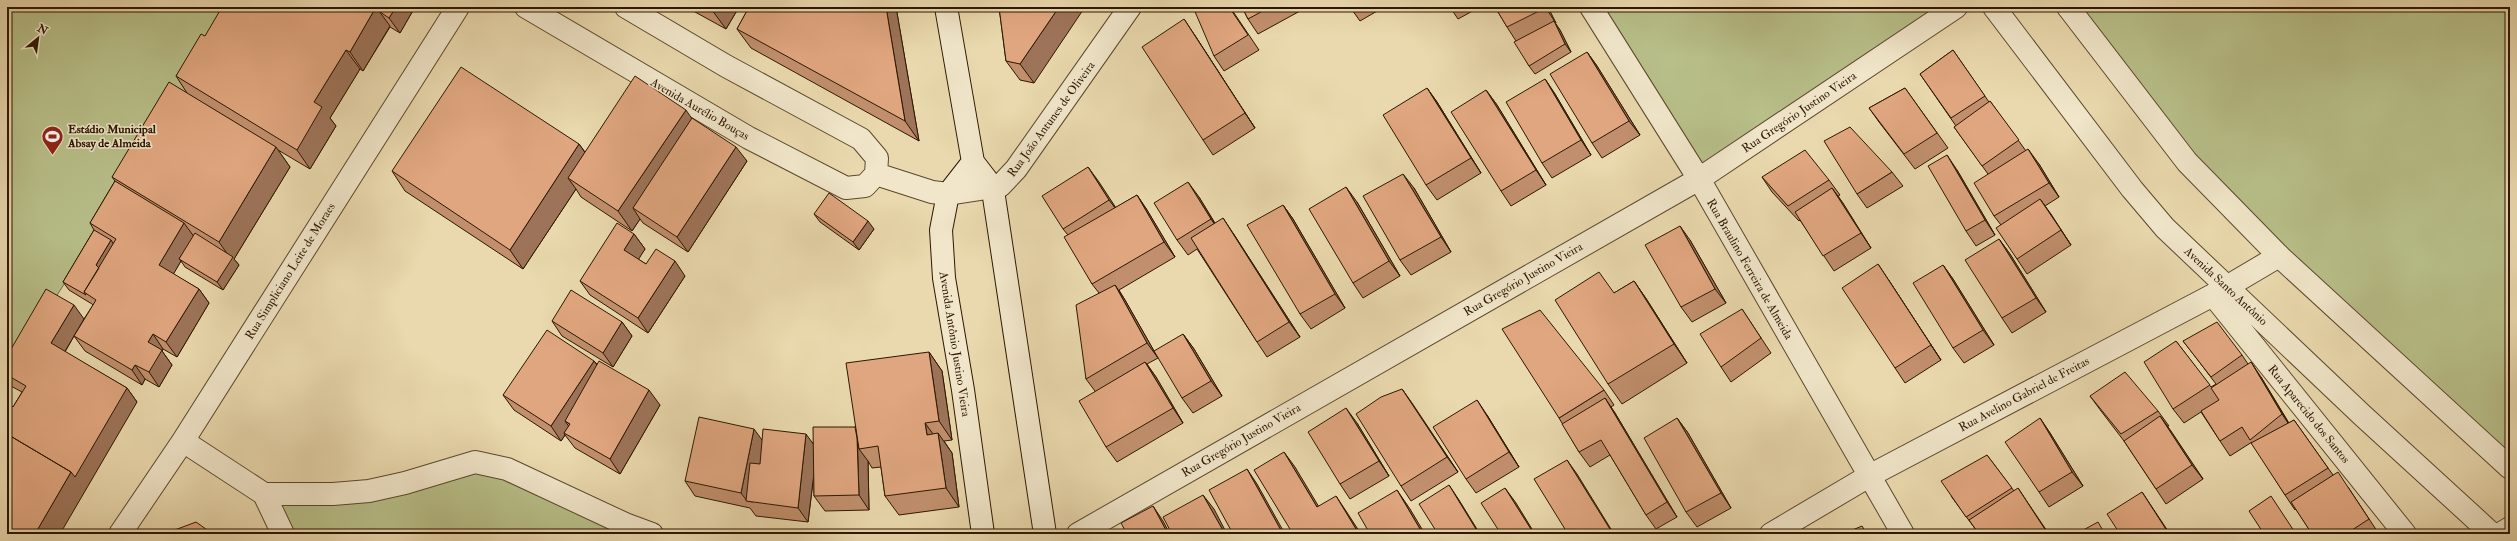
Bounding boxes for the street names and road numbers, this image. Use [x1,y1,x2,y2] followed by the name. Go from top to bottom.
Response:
[1004,58,1099,180] street label: Rua João Antunes de Oliveira
[1739,68,1860,156] street label: Rua Gregório Justino Vieira
[647,75,752,144] street label: Avenida Aurélio Bouças
[1703,196,1797,343] street label: Rua Braulino Ferreira de Almeida
[242,200,339,342] street label: Rua Simpliciano Leite de Moraes
[1461,239,1586,320] street label: Rua Gregório Justino Vieira
[2180,243,2271,329] street label: Avenida Santo Antônio
[935,269,974,419] street label: Avenida Antônio Justino Vieira
[1956,354,2092,435] street label: Rua Avelino Gabriel de Freitas
[2264,362,2353,467] street label: Rua Aparecido dos Santos
[1179,400,1304,481] street label: Rua Gregório Justino Vieira

